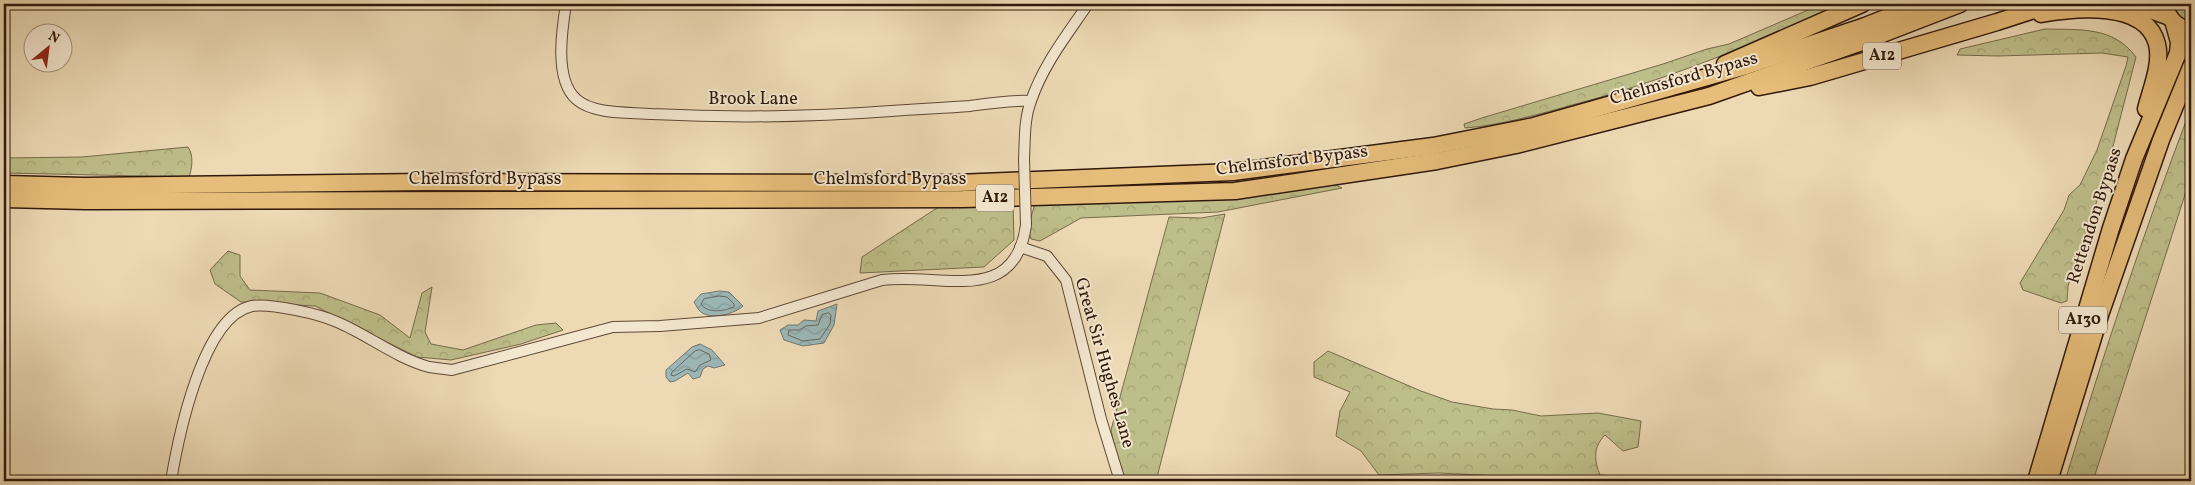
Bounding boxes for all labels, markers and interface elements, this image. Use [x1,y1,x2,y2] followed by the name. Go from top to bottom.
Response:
[22,22,72,72] north arrow
[45,27,63,49] text: N
[1863,42,1901,70] road number: A12
[1607,46,1761,112] street label: Chelmsford Bypass
[708,87,798,112] street label: Brook Lane
[1215,139,1369,183] street label: Chelmsford Bypass
[2061,145,2129,287] street label: Rettendon Bypass
[409,167,561,192] street label: Chelmsford Bypass
[814,167,966,192] street label: Chelmsford Bypass
[976,184,1014,212] road number: A12
[1068,275,1140,451] street label: Great Sir Hughes Lane
[2059,306,2107,334] road number: A130

